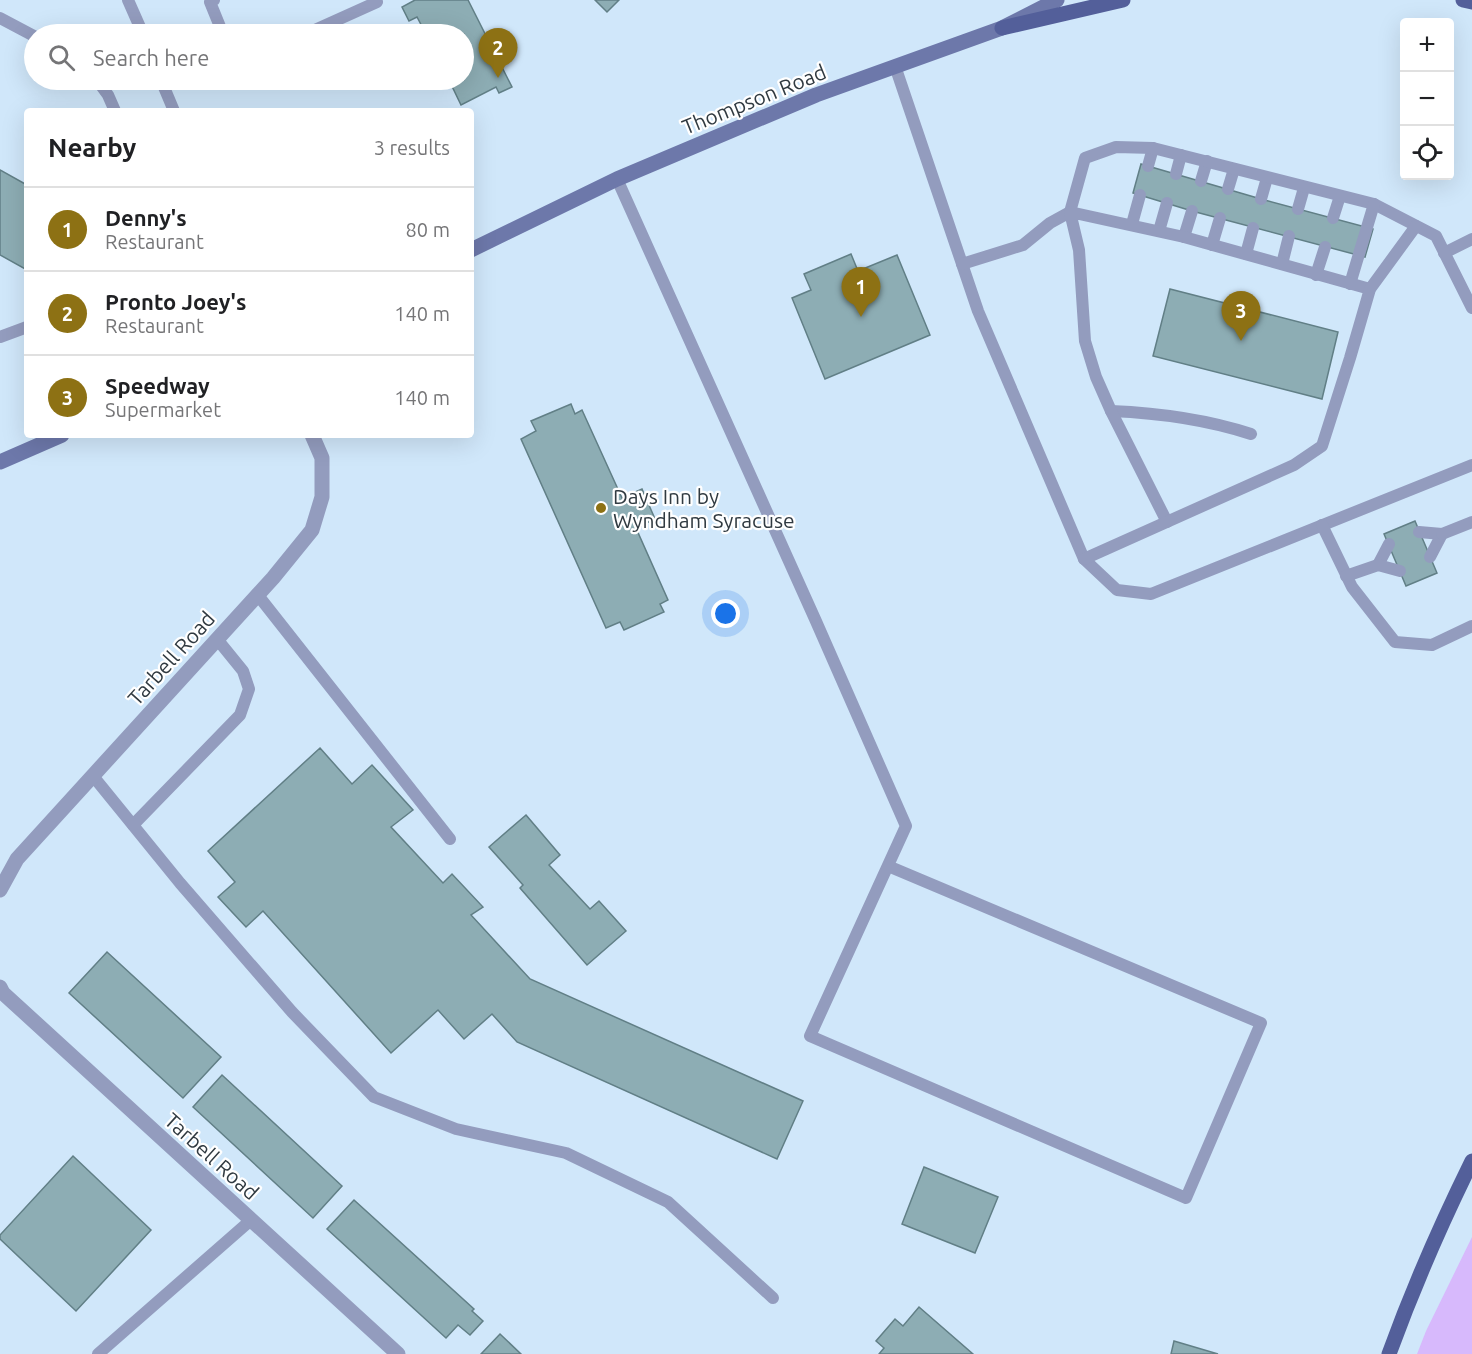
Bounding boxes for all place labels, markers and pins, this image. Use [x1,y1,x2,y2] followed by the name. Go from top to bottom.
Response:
[478,28,518,78] pin: 2
[842,268,880,317] pin: 1
[1222,292,1260,341] pin: 3
[613,484,795,532] place label: Days Inn by Wyndham Syracuse
[594,501,608,515] marker: Days Inn by Wyndham Syracuse

